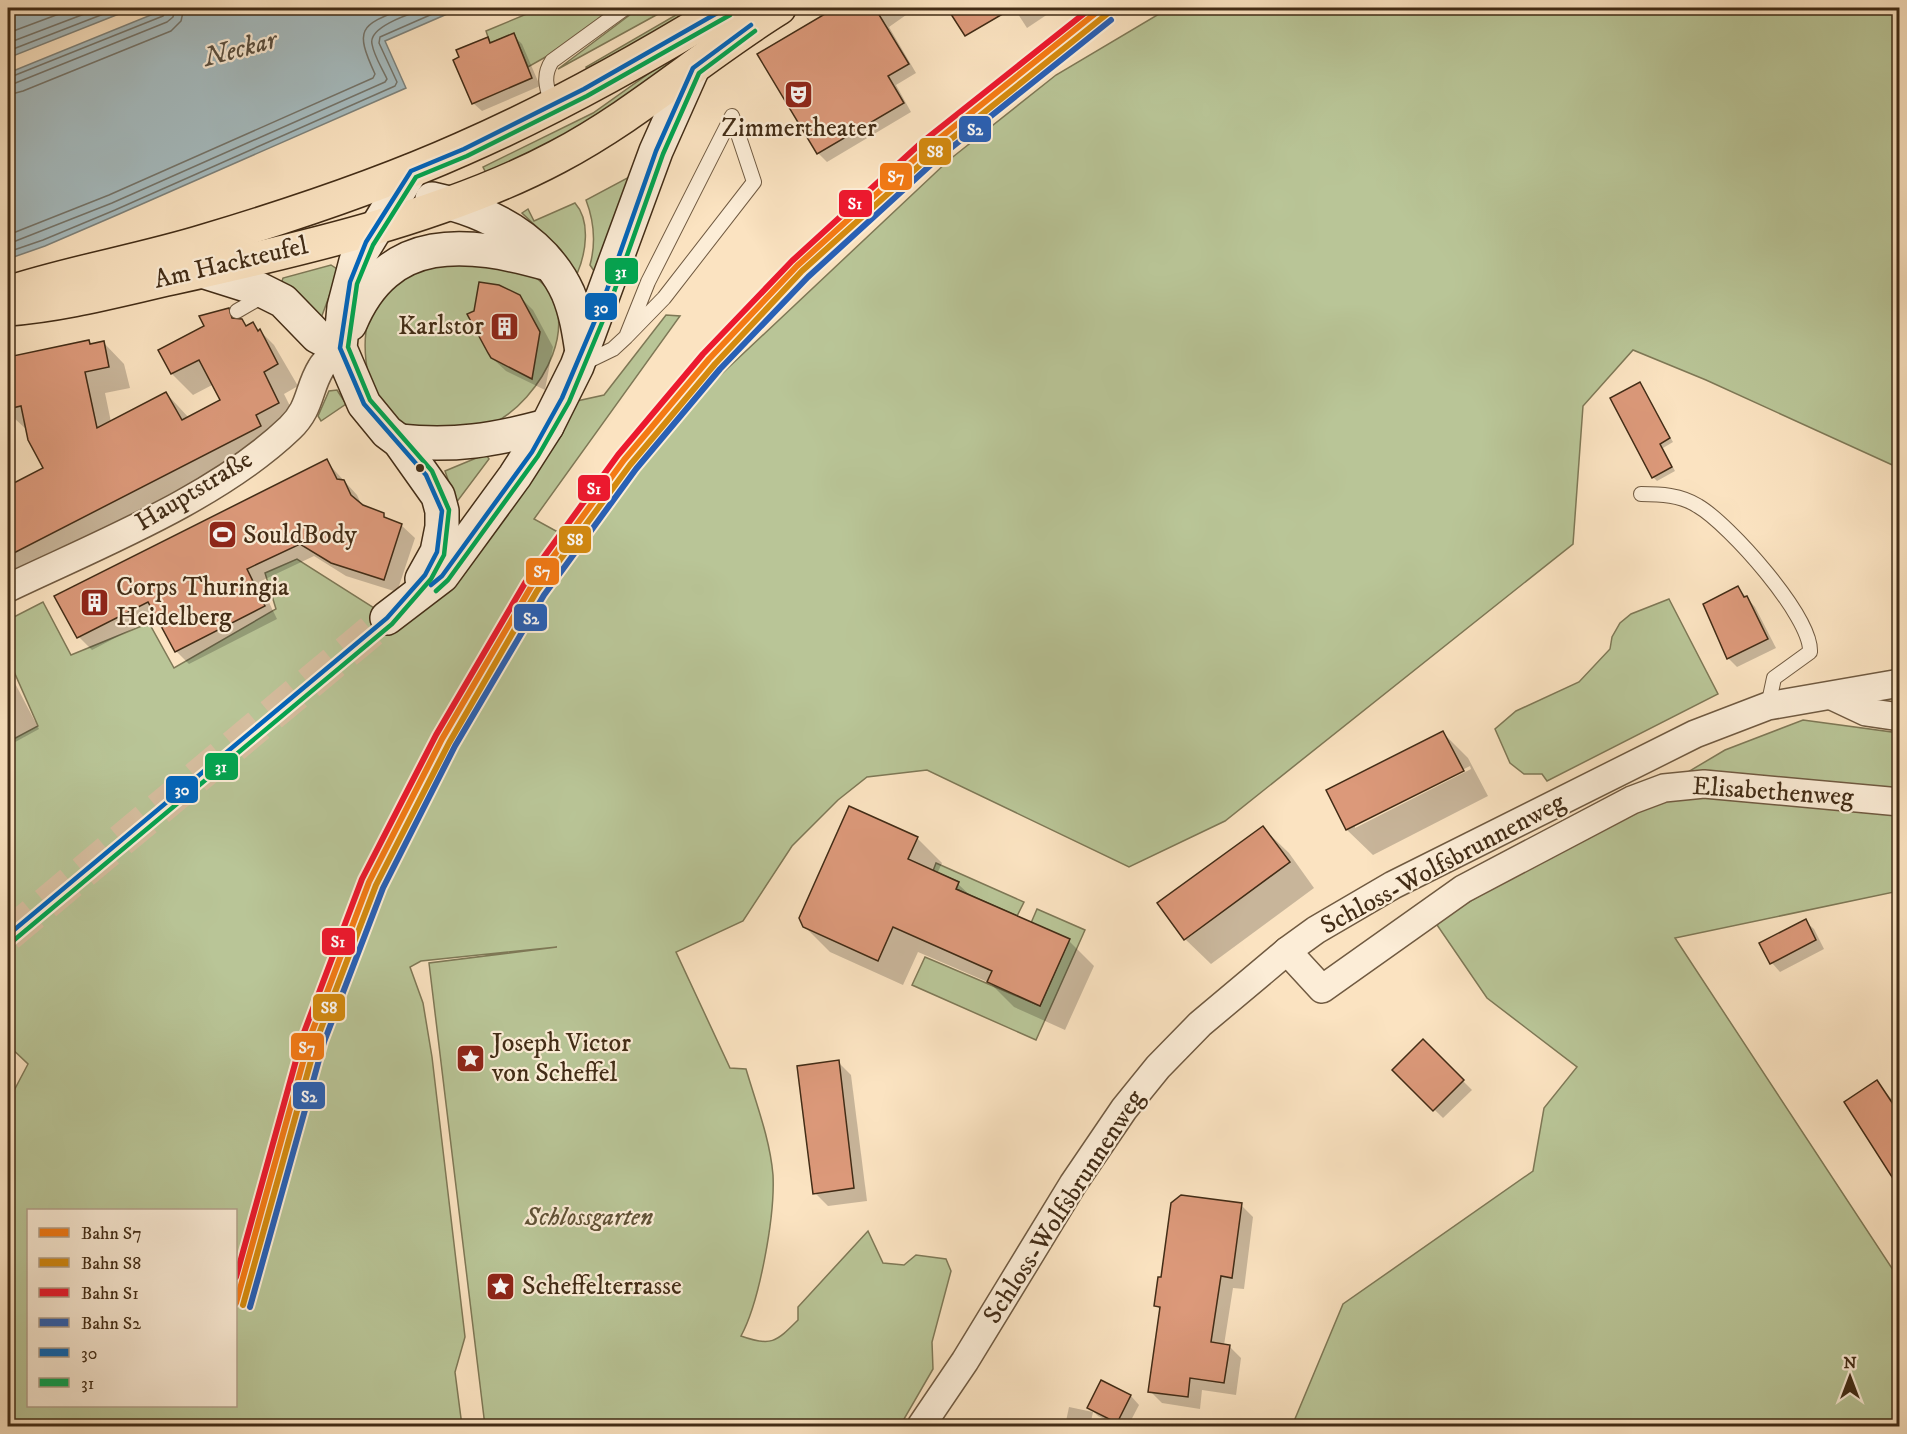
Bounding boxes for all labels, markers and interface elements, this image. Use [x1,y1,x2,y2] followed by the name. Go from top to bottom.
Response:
[198,22,283,76] water label: Neckar
[783,78,815,110] theatre icon: Zimmertheater
[721,112,877,145] place label: Zimmertheater
[958,115,992,143] line badge: S2
[967,120,984,140] text: S2
[918,137,952,166] line badge: S8
[927,142,943,162] text: S8
[879,162,913,191] line badge: S7
[888,167,904,187] text: S7
[838,189,873,218] line badge: S1
[848,194,862,214] text: S1
[151,229,311,297] street label: Am Hackteufel
[604,257,639,285] line badge: 31
[615,262,627,282] text: 31
[584,292,618,321] line badge: 30
[594,298,609,318] text: 30
[398,310,484,343] place label: Karlstor
[489,310,521,342] building icon: Karlstor
[129,443,259,539] street label: Hauptstraße
[414,462,426,474] unlabelled marker
[577,474,611,502] line badge: S1
[587,479,601,499] text: S1
[206,519,238,551] sports icon: SouldBody
[243,519,358,552] place label: SouldBody
[558,525,592,554] line badge: S8
[567,530,583,550] text: S8
[525,557,560,586] line badge: S7
[534,562,550,582] text: S7
[116,571,289,634] place label: Corps Thuringia Heidelberg
[79,586,111,618] building icon: Corps Thuringia Heidelberg
[513,603,548,632] line badge: S2
[523,609,540,629] text: S2
[204,752,239,781] line badge: 31
[215,757,227,777] text: 31
[1691,770,1855,814] street label: Elisabethenweg
[165,775,199,804] line badge: 30
[175,780,190,800] text: 30
[1315,785,1571,942] street label: Schloss-Wolfsbrunnenweg
[321,927,356,956] line badge: S1
[331,932,345,952] text: S1
[312,993,346,1022] line badge: S8
[321,998,337,1018] text: S8
[490,1027,631,1090] place label: Joseph Victor von Scheffel
[290,1032,325,1061] line badge: S7
[299,1038,315,1058] text: S7
[455,1042,487,1074] place icon: Joseph Victor von Scheffel
[292,1081,326,1110] line badge: S2
[976,1084,1152,1330] street label: Schloss-Wolfsbrunnenweg
[301,1087,318,1107] text: S2
[524,1201,653,1234] park label: Schlossgarten
[27,1209,237,1407] legend
[81,1223,142,1245] text: Bahn S7
[81,1253,141,1275] text: Bahn S8
[485,1270,517,1302] place icon: Scheffelterrasse
[522,1270,682,1303] place label: Scheffelterrasse
[81,1283,139,1305] text: Bahn S1
[81,1313,141,1335] text: Bahn S2
[81,1343,97,1365] text: 30
[1820,1347,1880,1407] north arrow
[1843,1353,1857,1373] text: N
[81,1373,94,1395] text: 31

